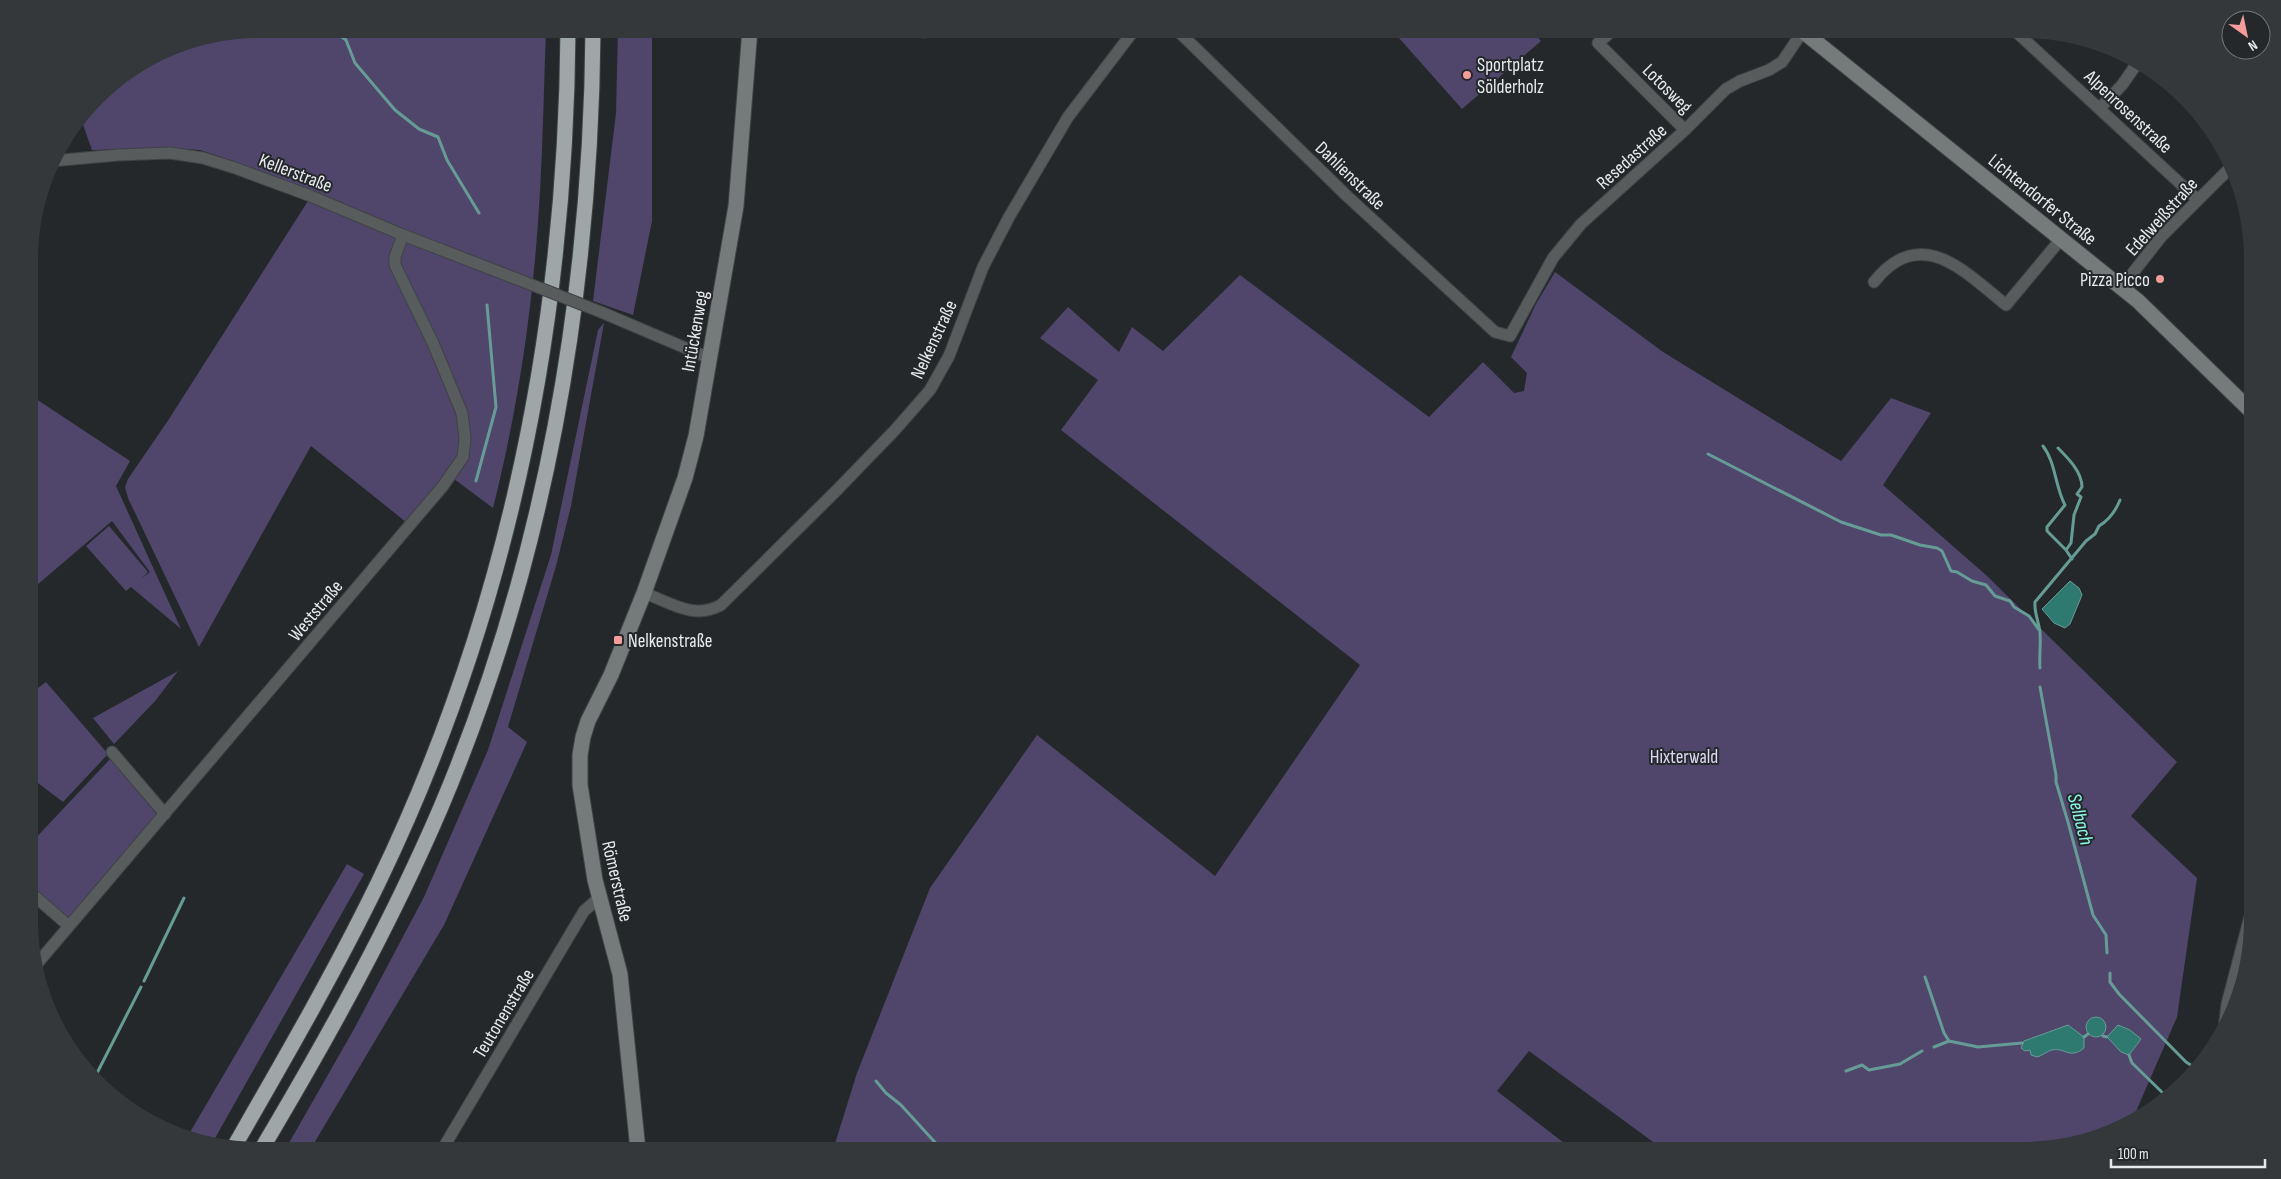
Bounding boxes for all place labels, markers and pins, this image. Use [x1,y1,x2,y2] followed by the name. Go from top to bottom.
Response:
[1477,54,1544,99] place label: Sportplatz Sölderholz
[1461,69,1473,81] marker: Sportplatz Sölderholz
[2080,269,2150,292] place label: Pizza Picco
[2154,273,2166,285] marker: Pizza Picco
[628,630,712,653] place label: Nelkenstraße
[612,634,624,646] marker: Nelkenstraße

